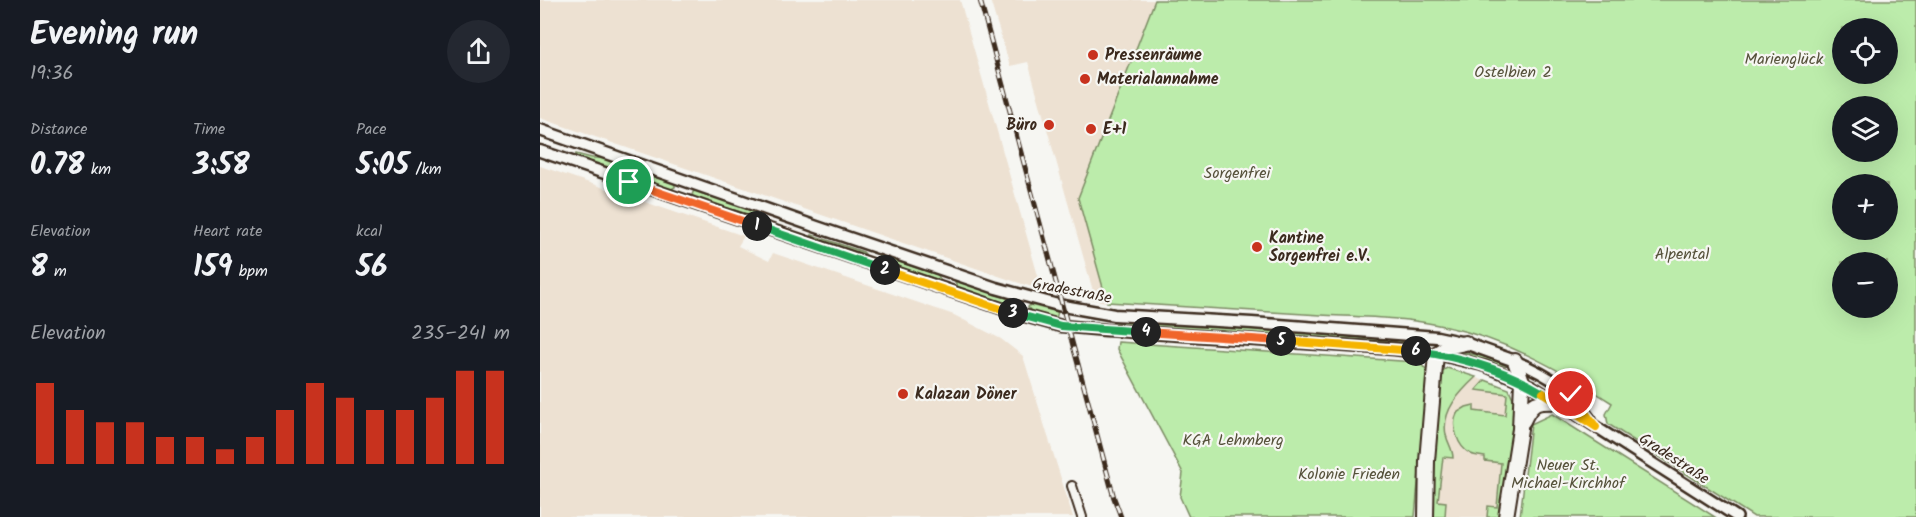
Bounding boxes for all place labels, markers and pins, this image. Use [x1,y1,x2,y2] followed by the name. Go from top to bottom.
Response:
[1105,43,1202,68] place label: Pressenräume
[1086,48,1100,62] marker: Pressenräume
[1097,67,1219,92] place label: Materialannahme
[1078,72,1092,86] marker: Materialannahme
[1006,113,1037,138] place label: Büro
[1103,117,1126,142] place label: E+1
[1042,118,1056,132] marker: Büro
[1084,122,1098,136] marker: E+1
[603,156,654,207] pin
[742,211,772,241] pin: 1
[1269,226,1370,269] place label: Kantine Sorgenfrei e.V.
[1250,240,1264,254] marker: Kantine Sorgenfrei e.V.
[870,255,900,285] pin: 2
[998,298,1028,328] pin: 3
[1131,317,1161,347] pin: 4
[1266,326,1296,356] pin: 5
[1401,336,1431,366] pin: 6
[1545,368,1596,419] pin
[915,382,1018,407] place label: Kalazan Döner
[896,387,910,401] marker: Kalazan Döner

